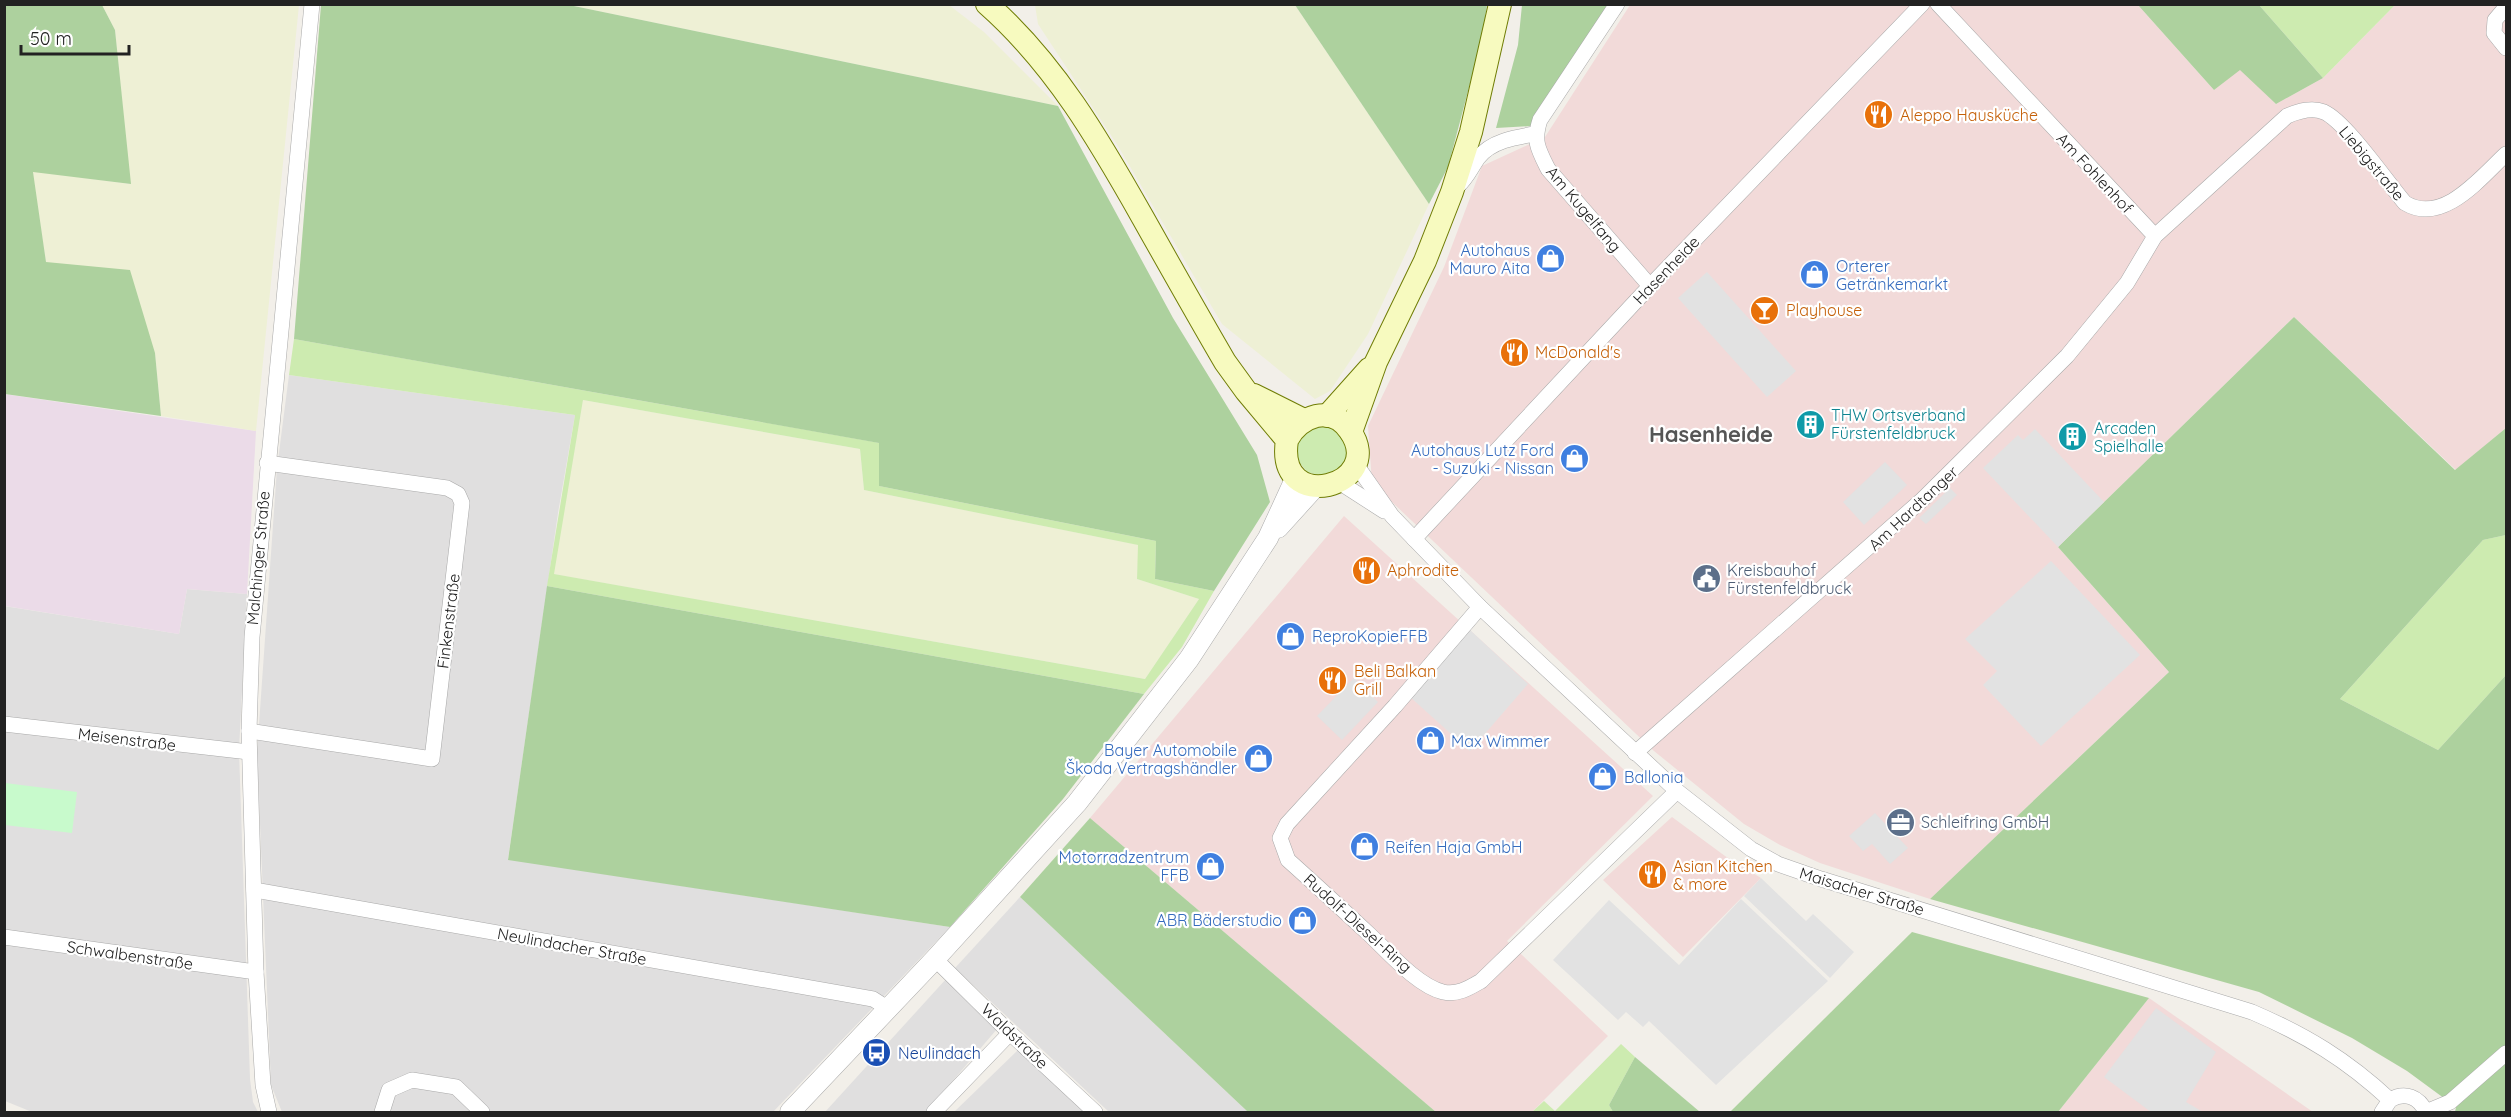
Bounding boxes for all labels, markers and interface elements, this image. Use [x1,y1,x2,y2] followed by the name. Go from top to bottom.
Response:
[21,18,129,56] scale bar
[30,27,72,50] text: 50 m
[1863,99,1895,131] restaurant icon: Aleppo Hausküche
[1900,105,2038,125] place label: Aleppo Hausküche
[2335,122,2409,204] street label: Liebigstraße
[2052,128,2138,218] street label: Am Fohlenhof
[1542,162,1626,256] street label: Am Kugelfang
[1628,232,1704,308] street label: Hasenheide
[1449,240,1530,278] place label: Autohaus Mauro Aita
[1535,243,1567,275] shop icon: Autohaus Mauro Aita
[1836,256,1948,294] place label: Orterer Getränkemarkt
[1799,259,1831,291] shop icon: Orterer Getränkemarkt
[1749,294,1781,326] bar icon: Playhouse
[1786,300,1862,320] place label: Playhouse
[1498,336,1530,368] restaurant icon: McDonald's
[1535,342,1621,362] place label: McDonald's
[1831,405,1966,443] place label: THW Ortsverband Fürstenfeldbruck
[1794,408,1826,440] building icon: THW Ortsverband Fürstenfeldbruck
[2094,418,2164,456] place label: Arcaden Spielhalle
[1649,420,1773,448] district label: Hasenheide
[2057,421,2089,453] building icon: Arcaden Spielhalle
[1411,440,1554,478] place label: Autohaus Lutz Ford - Suzuki - Nissan
[1559,443,1591,475] shop icon: Autohaus Lutz Ford - Suzuki - Nissan
[1864,461,1962,555] street label: Am Hardtanger
[242,490,274,626] street label: Malchinger Straße
[1350,554,1382,586] restaurant icon: Aphrodite
[1387,560,1459,580] place label: Aphrodite
[1727,560,1851,598] place label: Kreisbauhof Fürstenfeldbruck
[1690,563,1722,595] public building icon: Kreisbauhof Fürstenfeldbruck
[432,572,464,670] street label: Finkenstraße
[1275,620,1307,652] shop icon: ReproKopieFFB
[1312,626,1428,646] place label: ReproKopieFFB
[1354,661,1436,699] place label: Beli Balkan Grill
[1317,664,1349,696] restaurant icon: Beli Balkan Grill
[77,723,177,755] street label: Meisenstraße
[1414,725,1446,757] shop icon: Max Wimmer
[1451,731,1549,751] place label: Max Wimmer
[1066,740,1237,778] place label: Bayer Automobile Škoda Vertragshändler
[1242,743,1274,775] shop icon: Bayer Automobile Škoda Vertragshändler
[1587,761,1619,793] shop icon: Ballonia
[1624,767,1683,787] place label: Ballonia
[1884,806,1916,838] office icon: Schleifring GmbH
[1921,812,2049,832] place label: Schleifring GmbH
[1348,831,1380,863] shop icon: Reifen Haja GmbH
[1385,837,1522,857] place label: Reifen Haja GmbH
[1059,847,1189,885] place label: Motorradzentrum FFB
[1194,850,1226,882] shop icon: Motorradzentrum FFB
[1673,856,1773,894] place label: Asian Kitchen & more
[1636,859,1668,891] restaurant icon: Asian Kitchen & more
[1797,863,1927,919] street label: Maisacher Straße
[1300,869,1416,977] street label: Rudolf-Diesel-Ring
[1287,904,1319,936] shop icon: ABR Bäderstudio
[1156,910,1282,930] place label: ABR Bäderstudio
[496,923,648,969] street label: Neulindacher Straße
[66,936,194,974] street label: Schwalbenstraße
[977,999,1053,1073] street label: Waldstraße
[861,1037,893,1069] bus stop icon: Neulindach
[898,1043,981,1063] place label: Neulindach

